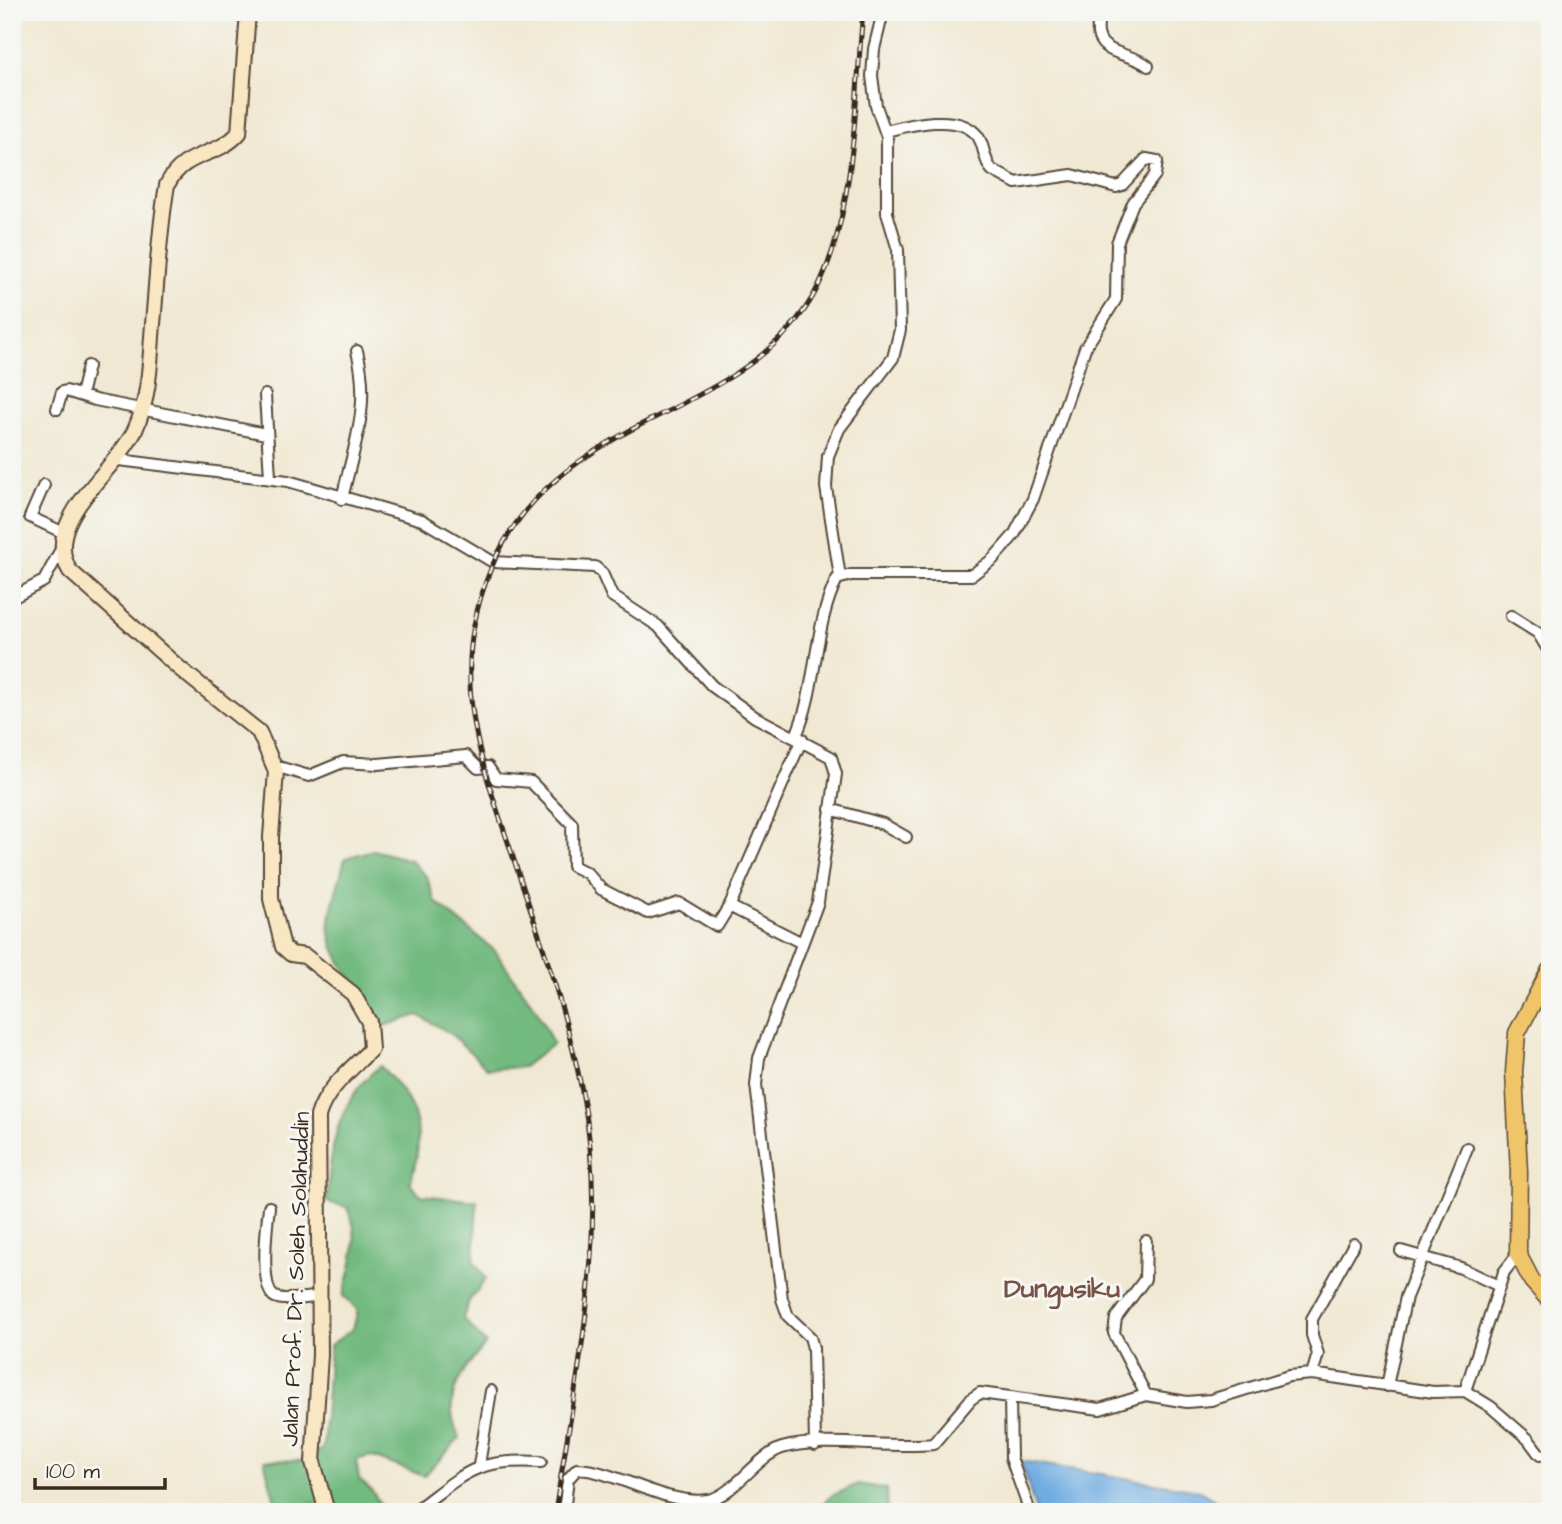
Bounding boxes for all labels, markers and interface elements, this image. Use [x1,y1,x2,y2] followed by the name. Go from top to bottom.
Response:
[274,1111,318,1447] street label: Jalan Prof. Dr. Soleh Solahuddin
[1004,1271,1120,1310] district label: Dungusiku
[35,1447,164,1491] scale bar
[46,1457,101,1486] text: 100 m

